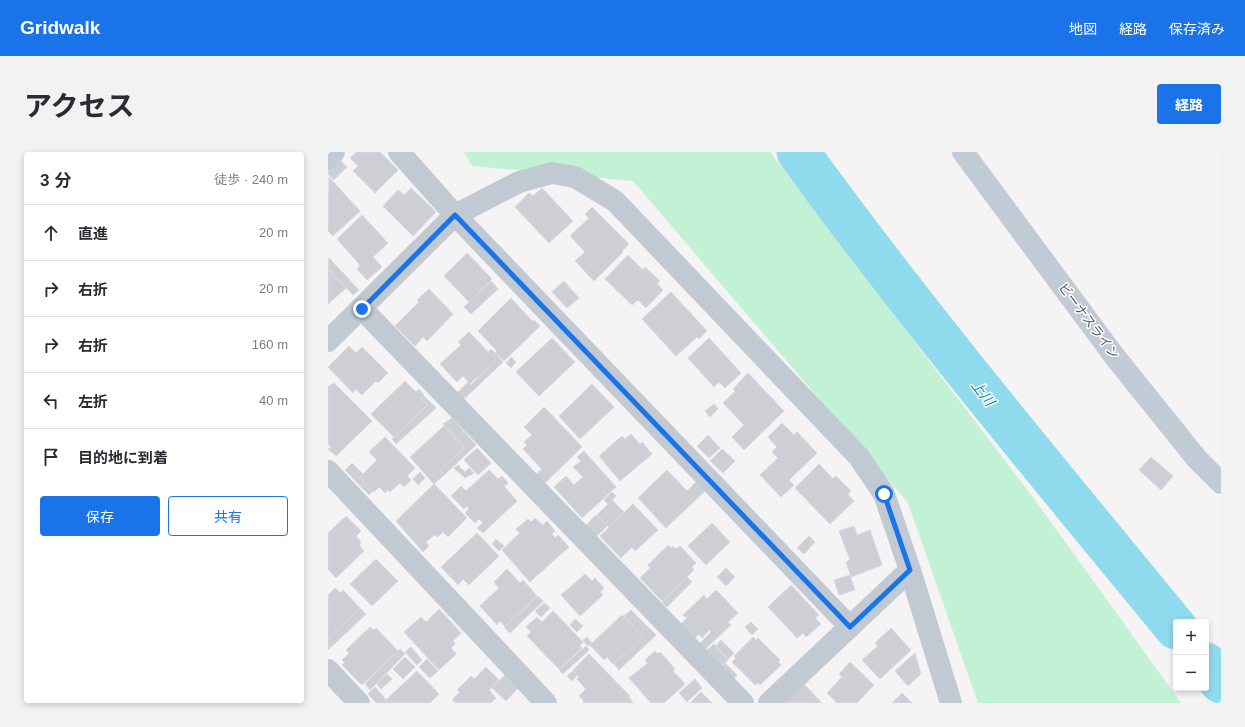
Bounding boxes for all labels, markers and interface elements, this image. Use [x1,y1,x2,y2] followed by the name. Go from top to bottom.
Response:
[20,17,100,38] text: Gridwalk
[1069,21,1097,37] text: 地図
[1119,21,1147,37] text: 経路
[1169,21,1225,37] text: 保存済み
[1157,84,1221,124] button: 経路
[24,91,135,122] text: アクセス
[40,171,71,190] text: 3 分
[214,172,288,187] text: 徒歩 · 240 m
[40,222,62,244] icon: ahead
[78,225,108,242] text: 直進
[259,225,288,240] text: 20 m
[40,278,62,300] icon: right
[1056,280,1122,362] street label: ビーナスライン
[78,281,108,298] text: 右折
[259,281,288,296] text: 20 m
[353,300,371,318] route end
[40,334,62,356] icon: right
[78,337,108,354] text: 右折
[252,337,288,352] text: 160 m
[968,377,999,411] water label: 上川
[40,390,62,412] icon: left
[78,393,108,410] text: 左折
[259,393,288,408] text: 40 m
[40,446,62,468] icon: arrive
[78,449,168,466] text: 目的地に到着
[875,485,893,503] route start
[40,496,160,536] button: 保存
[168,496,288,536] button: 共有
[1173,619,1209,691] map controls
[1173,619,1209,655] button: +
[1173,655,1209,691] button: −

